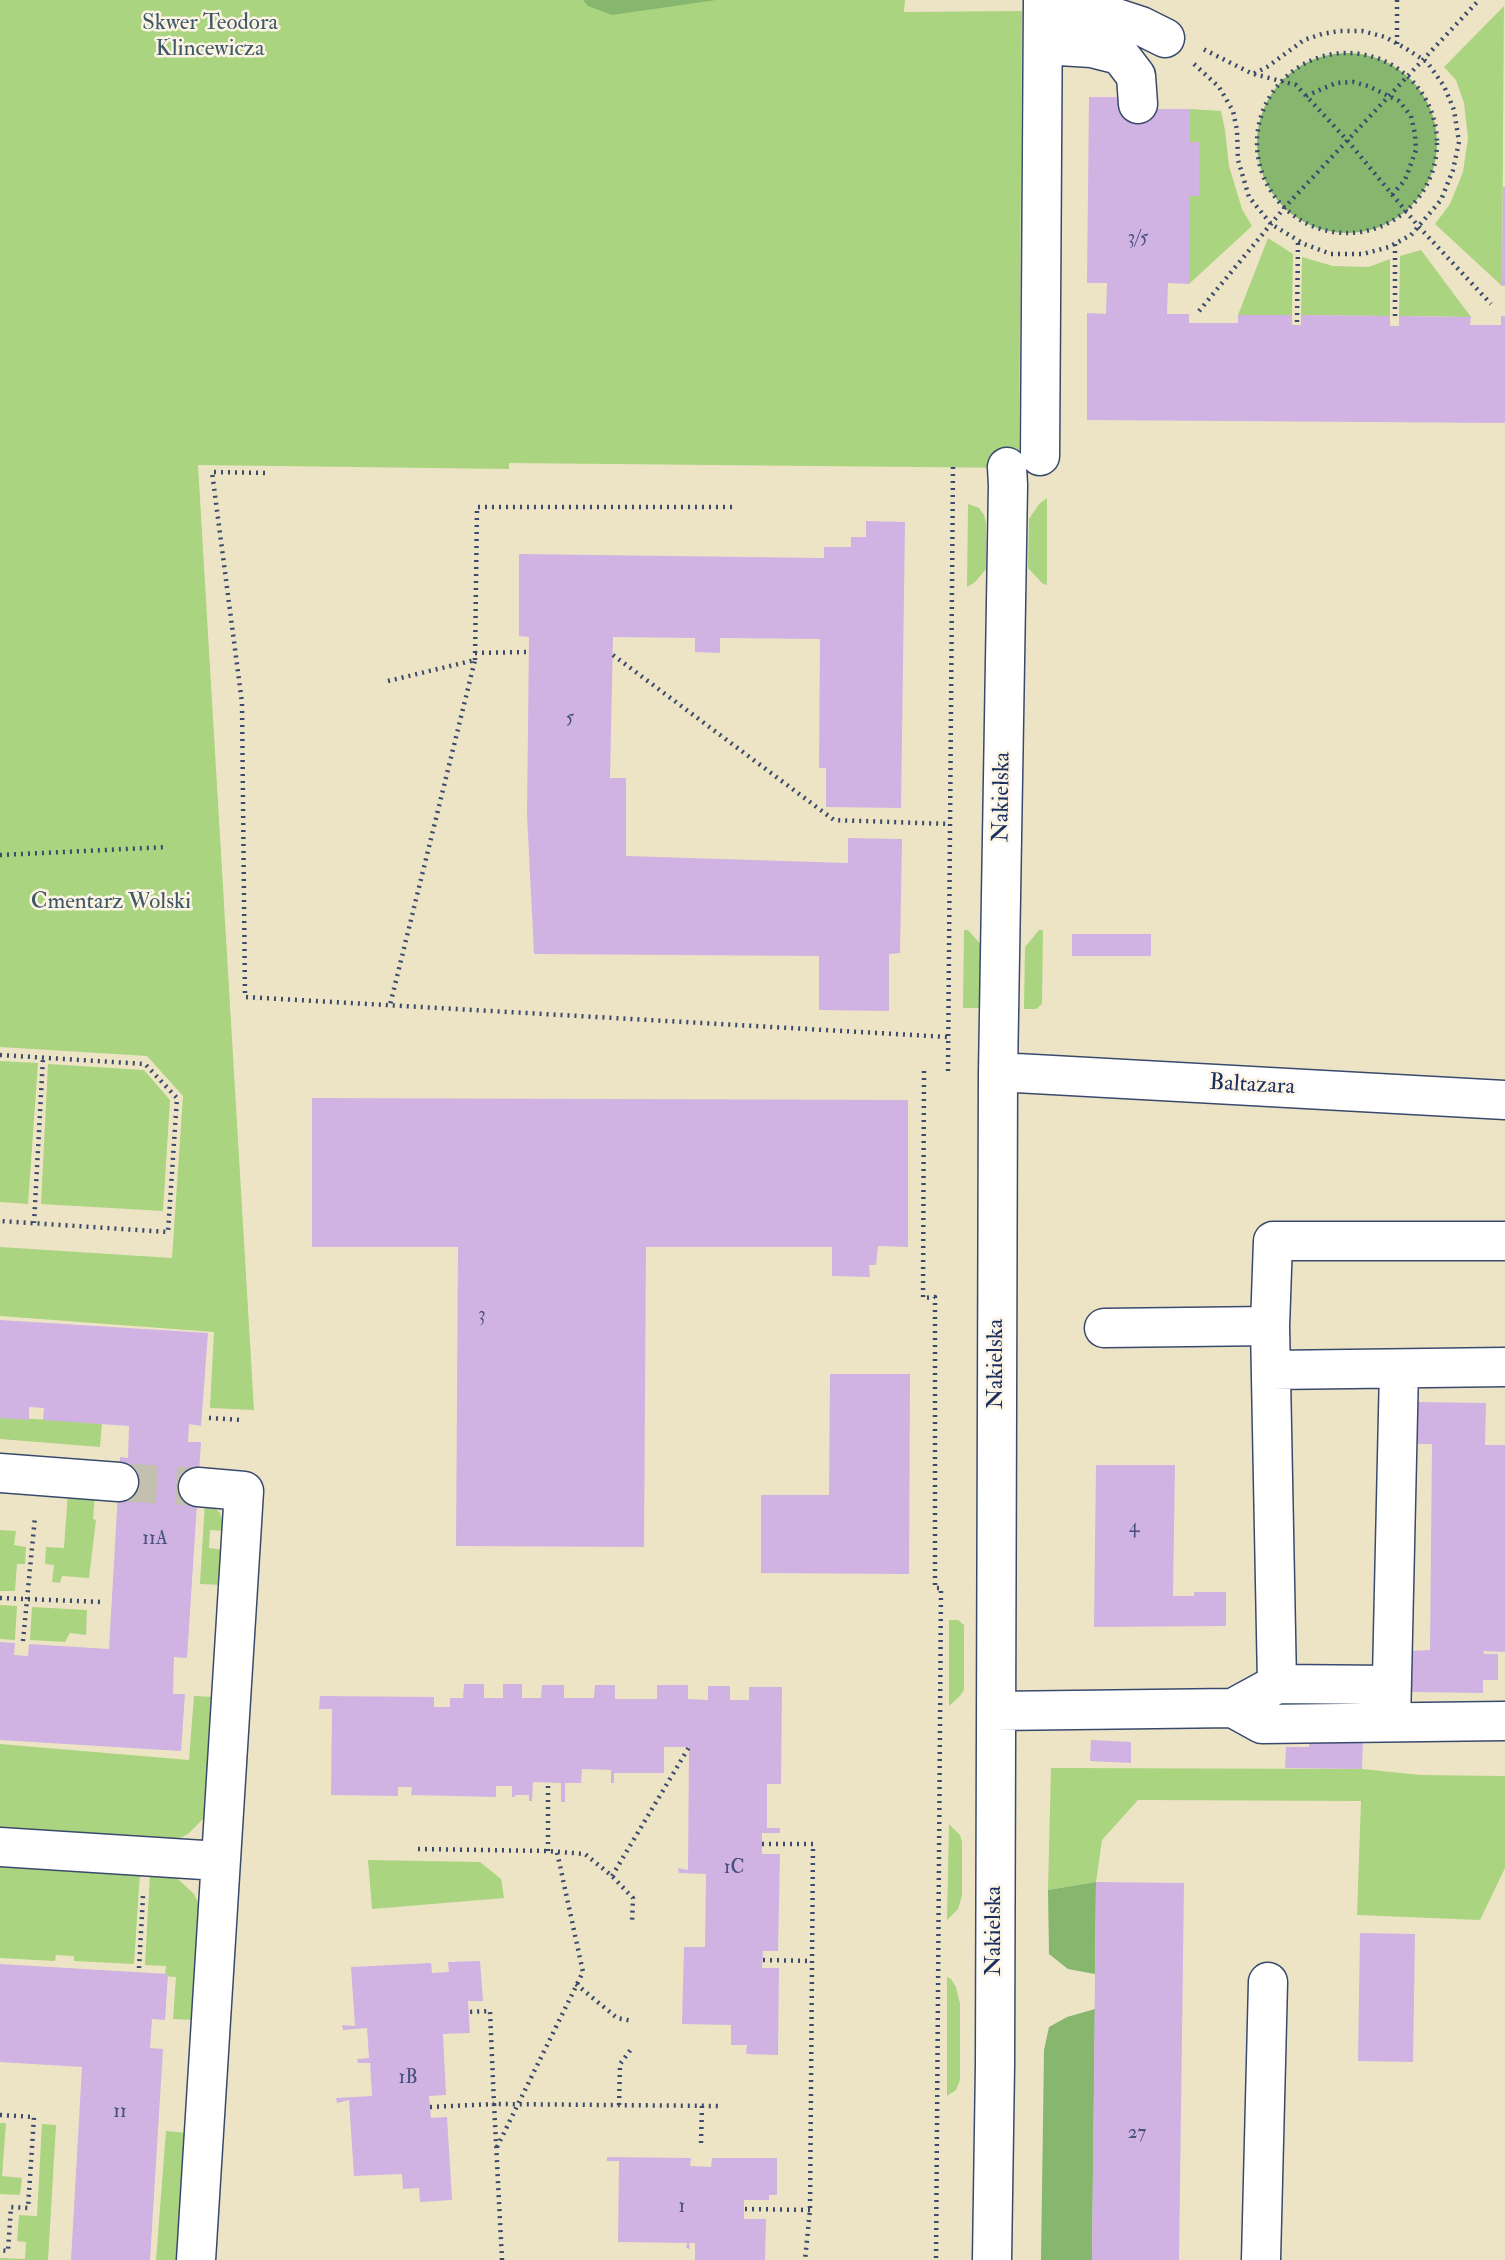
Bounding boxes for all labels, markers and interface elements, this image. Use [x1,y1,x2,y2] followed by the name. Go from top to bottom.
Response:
[142,10,278,64] park label: Skwer Teodora Klincewicza
[1128,228,1148,250] house number: 3/5
[566,708,574,730] house number: 5
[988,752,1018,842] street label: Nakielska
[31,889,191,917] park label: Cmentarz Wolski
[1208,1070,1296,1102] street label: Baltazara
[478,1305,486,1327] house number: 3
[983,1319,1011,1409] street label: Nakielska
[1129,1517,1139,1539] house number: 4
[142,1529,168,1551] house number: 11A
[724,1858,744,1880] house number: 1C
[981,1886,1009,1976] street label: Nakielska
[398,2068,418,2090] house number: 1B
[113,2102,127,2124] house number: 11
[1128,2123,1146,2145] house number: 27
[679,2197,685,2219] house number: 1

